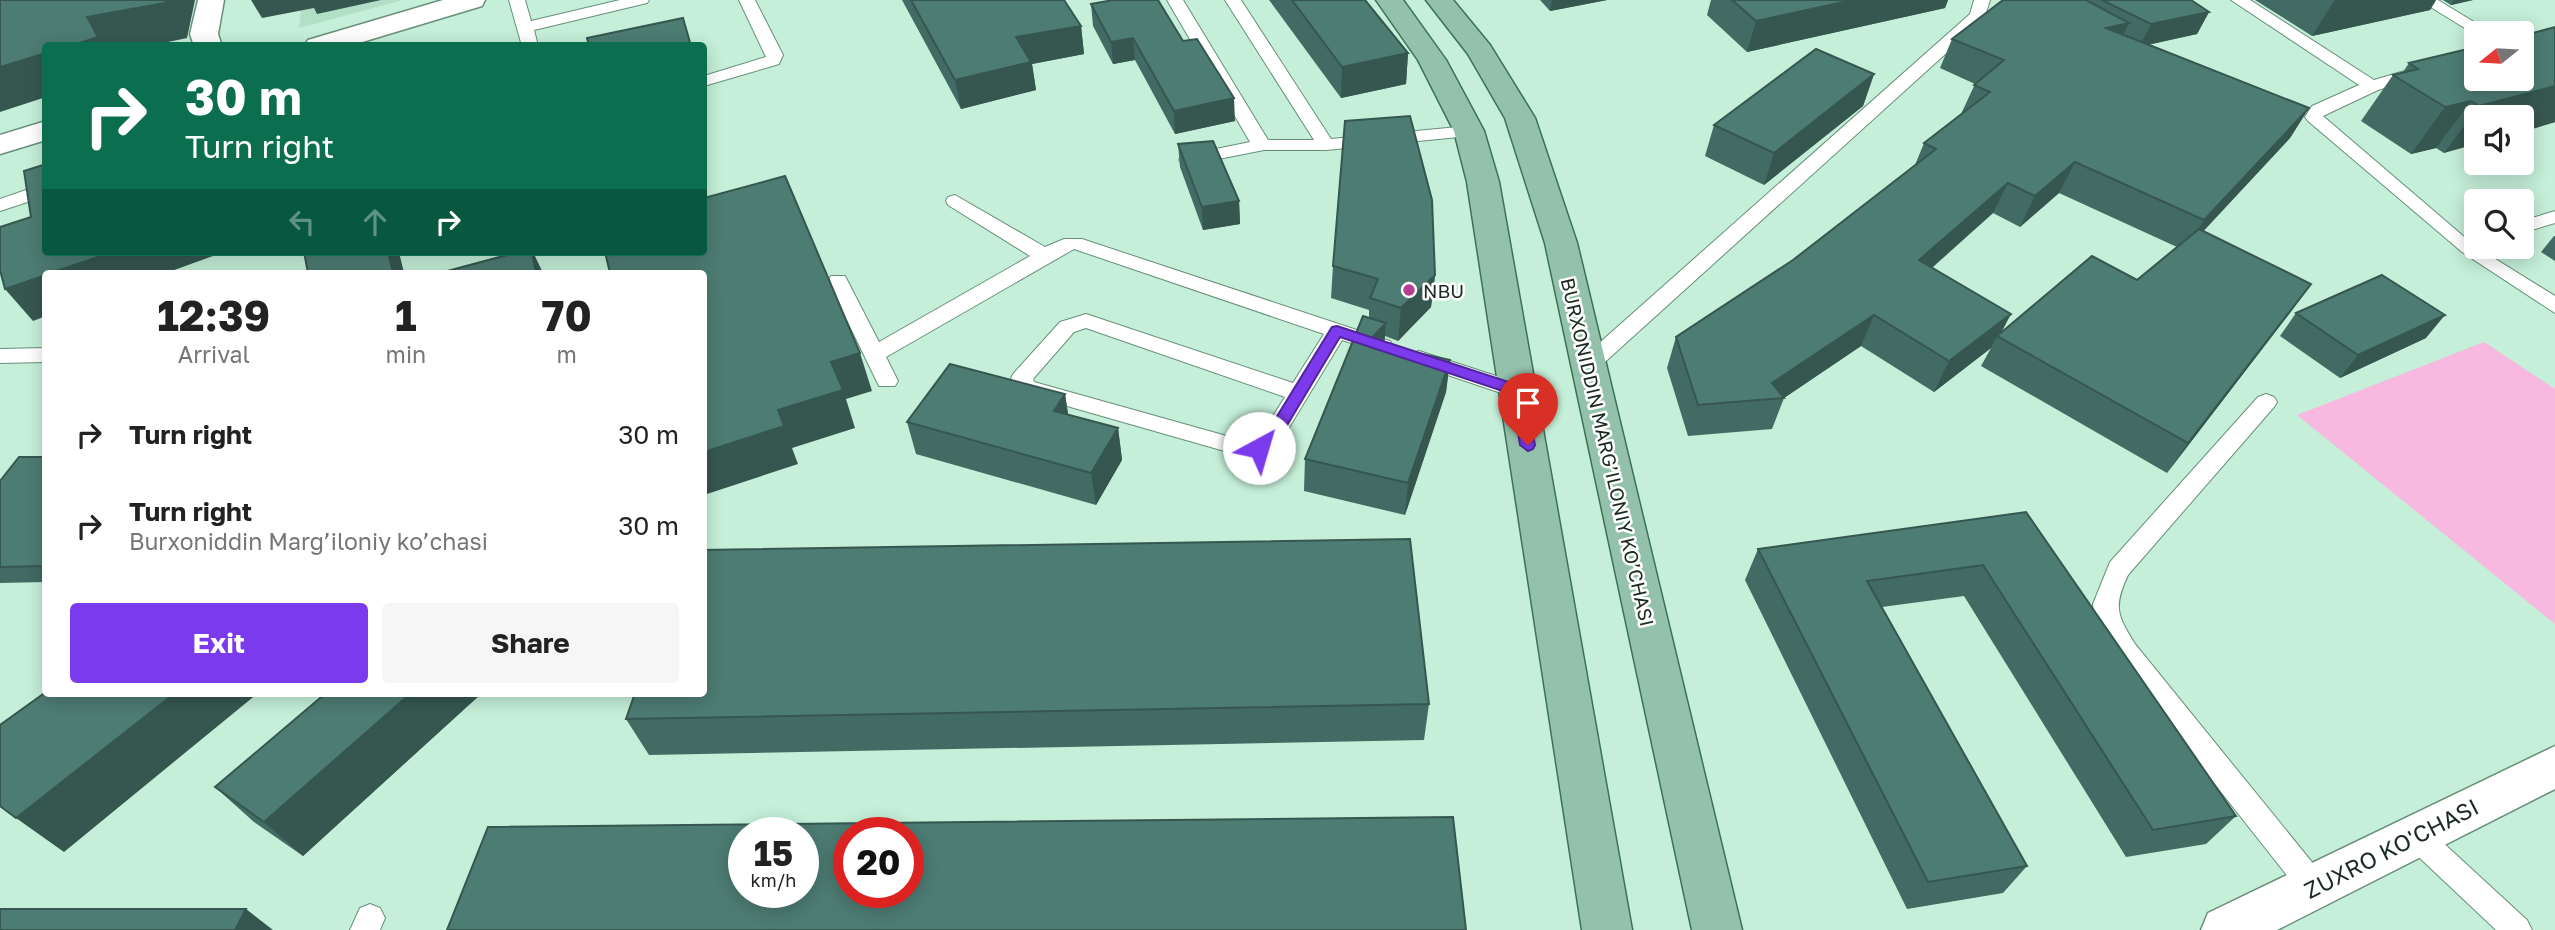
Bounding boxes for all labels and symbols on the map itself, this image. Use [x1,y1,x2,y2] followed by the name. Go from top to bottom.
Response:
[2464,21,2534,91] north arrow
[1557,276,1659,628] street label: BURXONIDDIN MARG’ILONIY KO’CHASI
[1423,279,1464,302] place label: NBU
[1401,282,1417,298] marker: NBU
[1498,373,1558,445] pin
[1222,411,1296,485] position arrow
[2299,792,2483,904] street label: ZUXRO KO'CHASI
[833,817,924,908] speed limit sign: 20

